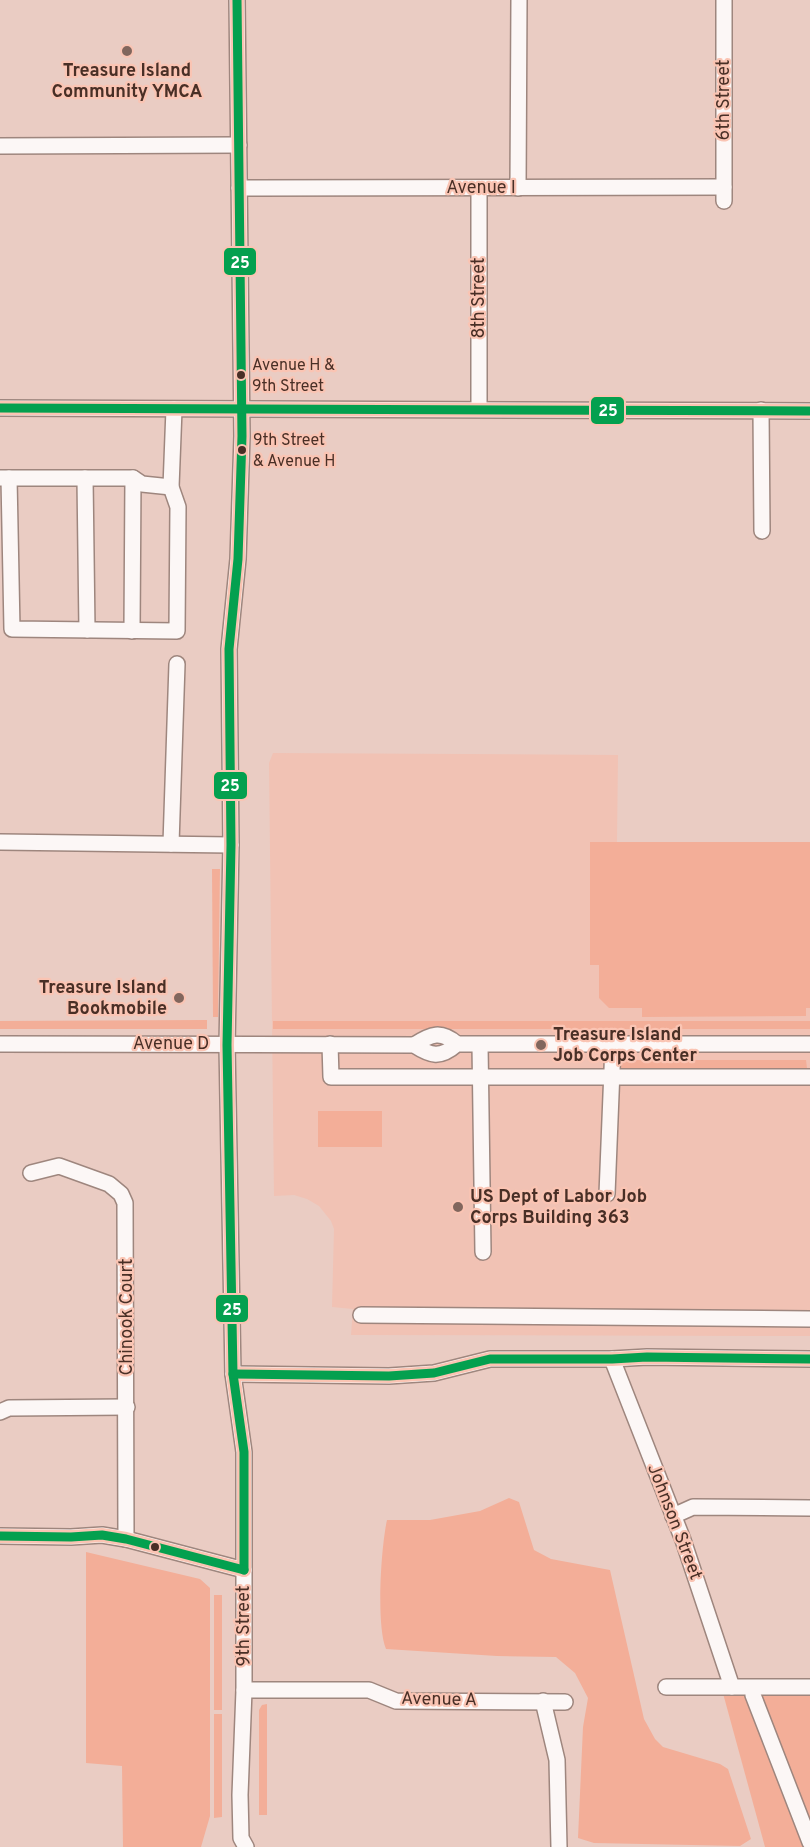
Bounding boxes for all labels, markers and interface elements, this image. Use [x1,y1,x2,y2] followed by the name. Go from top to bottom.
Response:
[120,44,134,58] marker: Treasure Island Community YMCA
[713,59,736,141] street label: 6th Street
[52,60,203,104] place label: Treasure Island Community YMCA
[446,177,516,200] street label: Avenue I
[223,247,257,276] line badge: 25
[230,254,250,274] text: 25
[468,257,491,339] street label: 8th Street
[252,356,335,397] place label: Avenue H & 9th Street
[235,369,247,381] marker: Avenue H & 9th Street
[590,396,625,425] line badge: 25
[598,402,618,422] text: 25
[253,431,335,472] place label: 9th Street & Avenue H
[236,444,248,456] marker: 9th Street & Avenue H
[213,771,248,800] line badge: 25
[220,777,240,797] text: 25
[39,977,167,1021] place label: Treasure Island Bookmobile
[172,991,186,1005] marker: Treasure Island Bookmobile
[553,1024,697,1068] place label: Treasure Island Job Corps Center
[133,1033,209,1056] street label: Avenue D
[534,1038,548,1052] marker: Treasure Island Job Corps Center
[470,1186,647,1230] place label: US Dept of Labor Job Corps Building 363
[451,1200,465,1214] marker: US Dept of Labor Job Corps Building 363
[116,1258,139,1376] street label: Chinook Court
[215,1294,249,1323] line badge: 25
[222,1301,242,1321] text: 25
[641,1461,707,1583] street label: Johnson Street
[149,1541,161,1553] unlabelled marker
[233,1585,256,1667] street label: 9th Street
[401,1688,477,1712] street label: Avenue A

